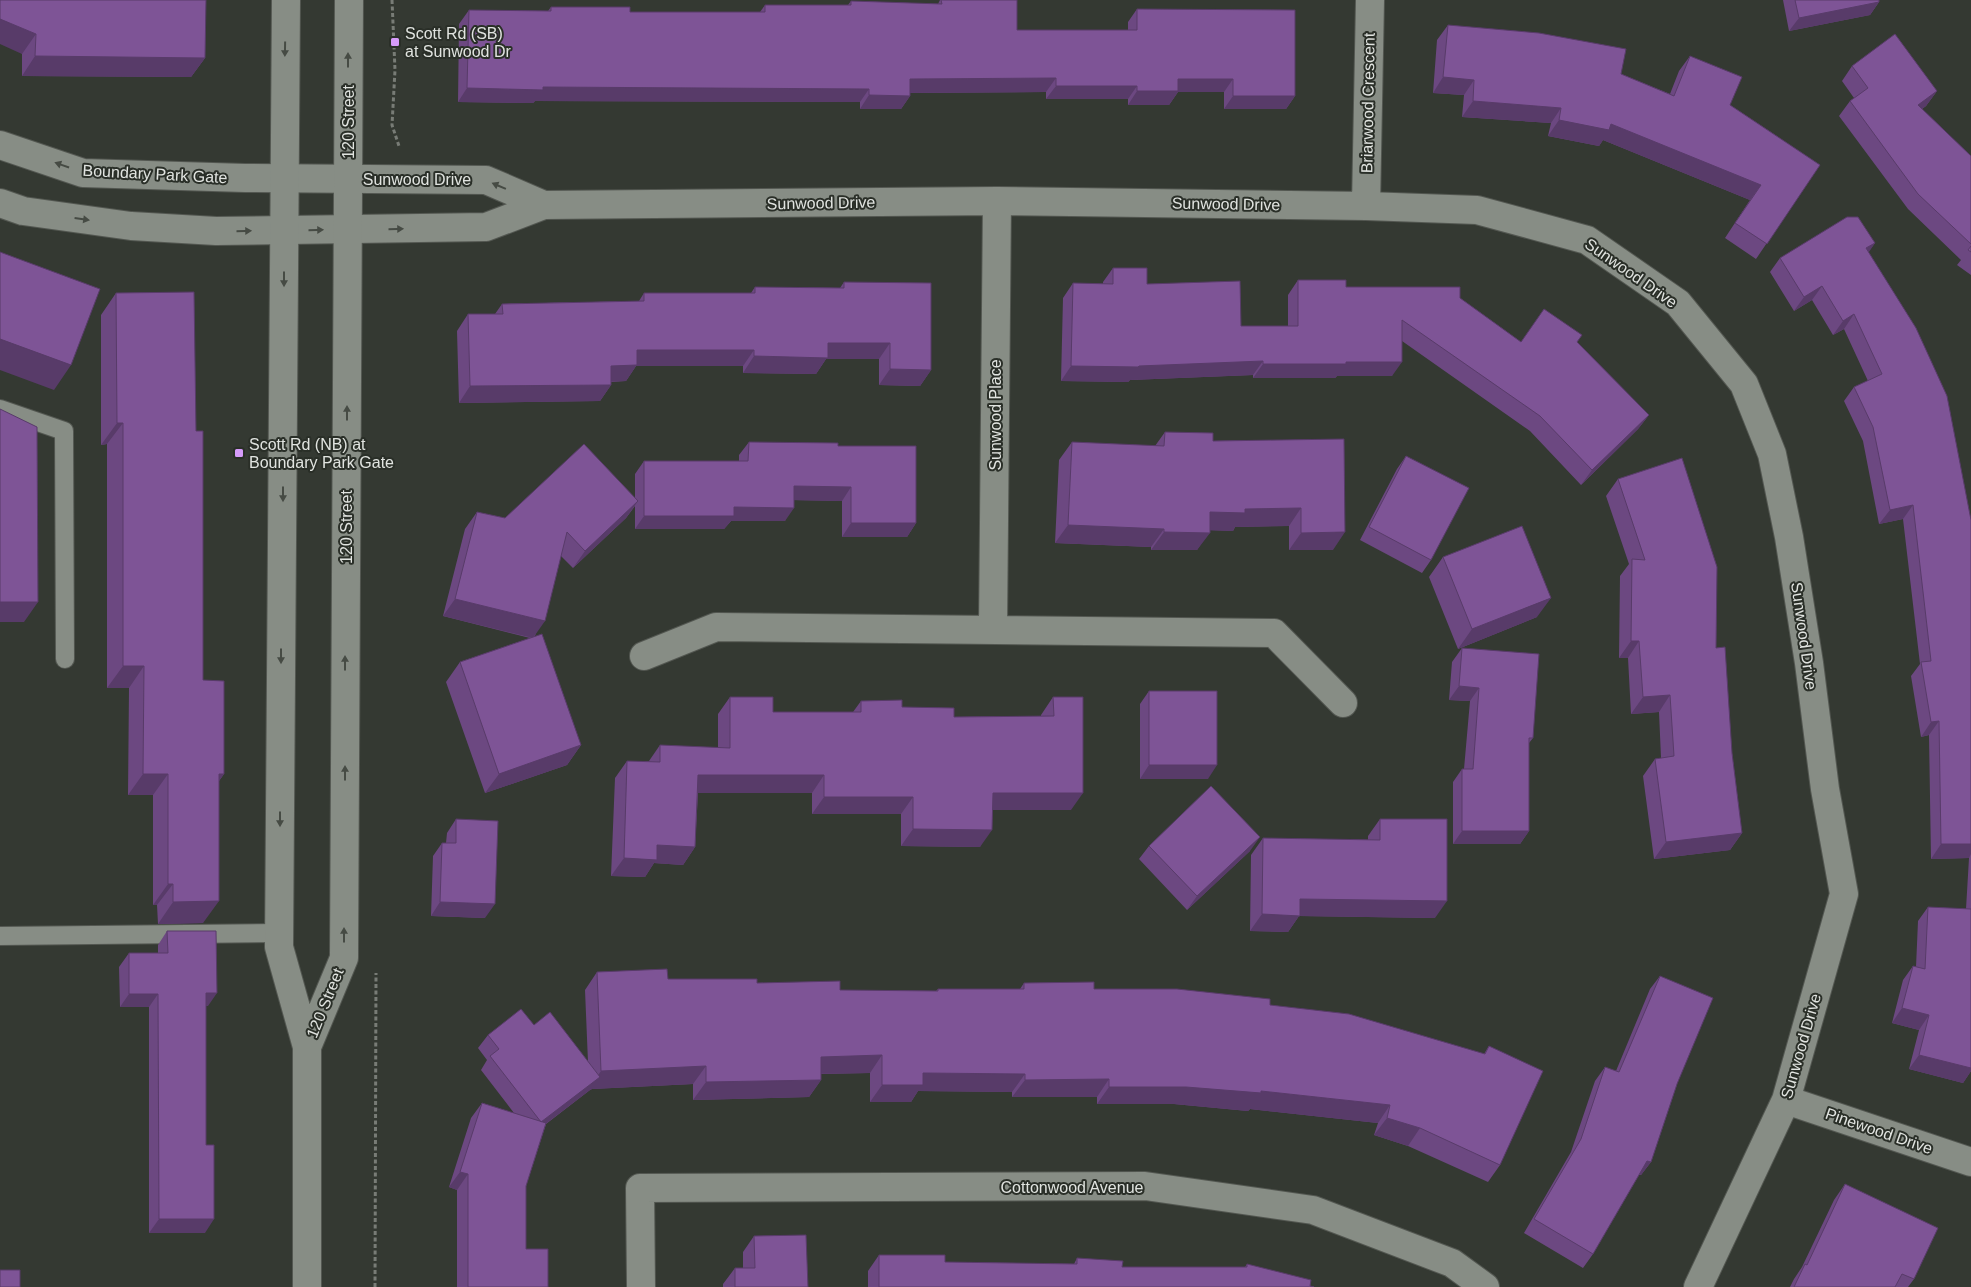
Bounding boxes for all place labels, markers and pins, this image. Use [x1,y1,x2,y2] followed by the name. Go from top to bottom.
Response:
[405,25,512,60] place label: Scott Rd (SB) at Sunwood Dr
[389,36,401,48] marker: Scott Rd (SB) at Sunwood Dr
[249,436,394,471] place label: Scott Rd (NB) at Boundary Park Gate
[233,447,245,459] marker: Scott Rd (NB) at Boundary Park Gate

